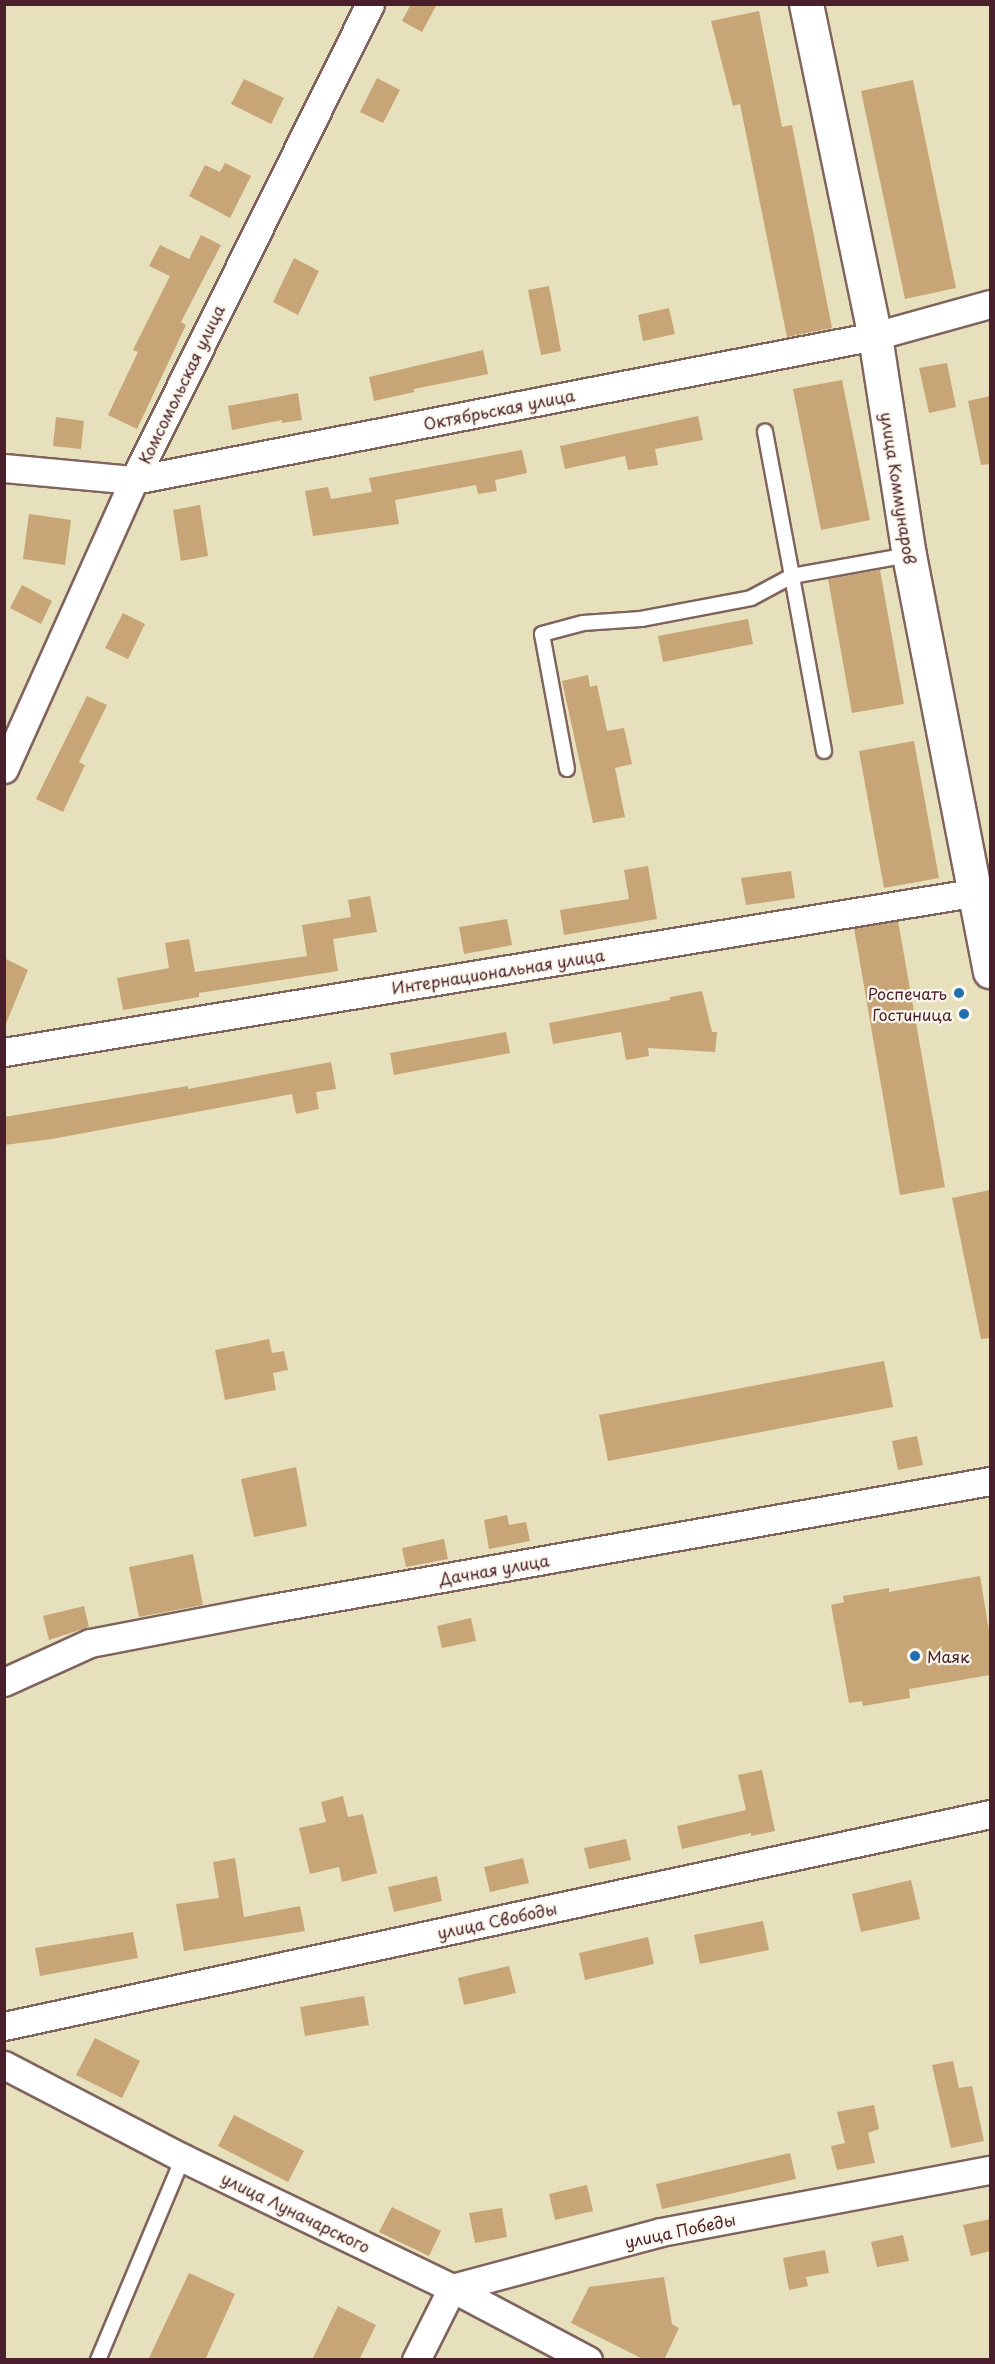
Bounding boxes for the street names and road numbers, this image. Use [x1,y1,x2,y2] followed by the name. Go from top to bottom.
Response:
[134,301,228,467] street label: Комсомольская улица
[421,385,577,433] street label: Октябрьская улица
[877,410,921,566] street label: улица Коммунаров
[390,945,606,997] street label: Интернациональная улица
[437,1550,551,1588] street label: Дачная улица
[435,1898,559,1942] street label: улица Свободы
[218,2168,374,2256] street label: улица Луначарского
[622,2209,738,2251] street label: улица Победы

